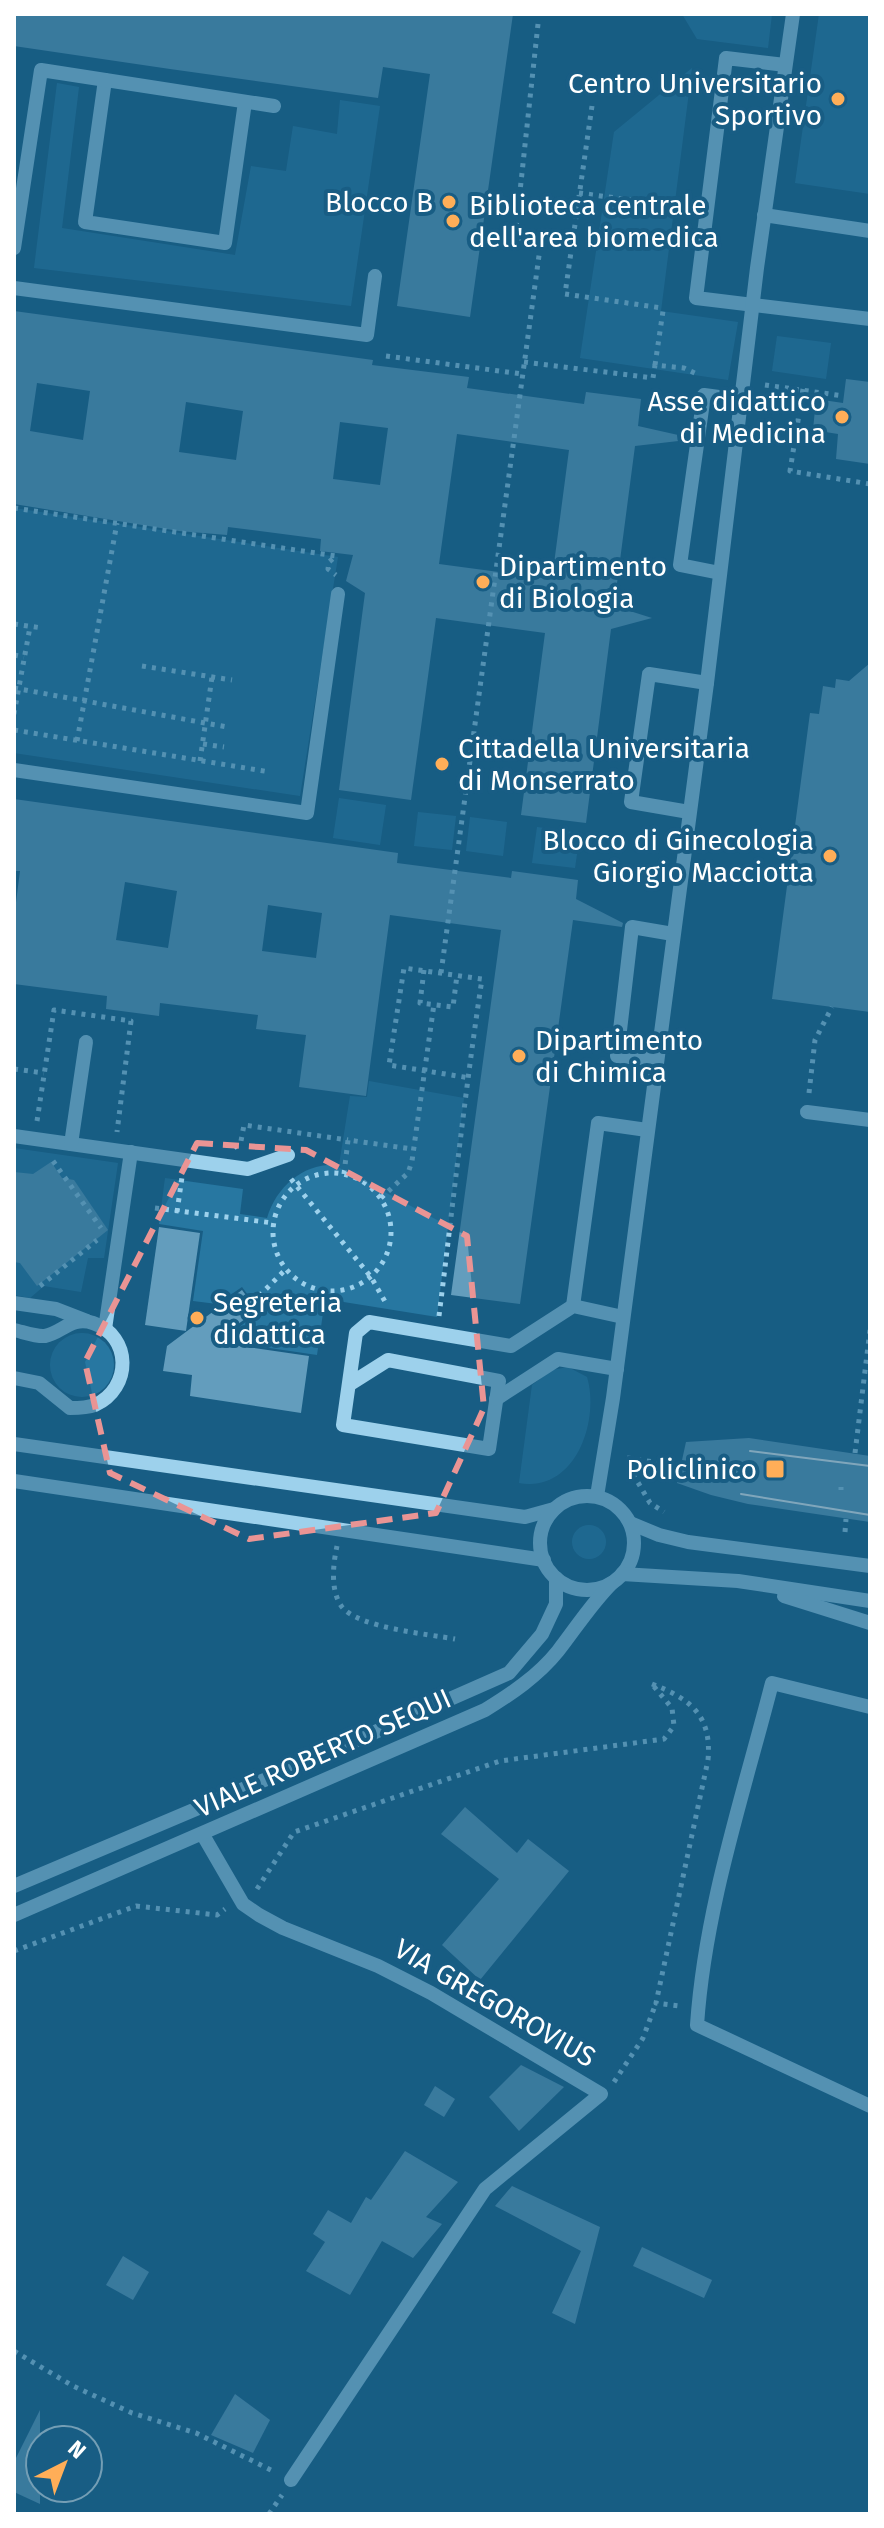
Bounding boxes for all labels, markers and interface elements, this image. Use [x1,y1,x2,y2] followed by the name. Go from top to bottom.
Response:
[568,67,822,132] place label: Centro Universitario Sportivo
[829,90,847,108] marker: Centro Universitario Sportivo
[325,186,433,219] place label: Blocco B
[469,189,719,254] place label: Biblioteca centrale dell'area biomedica
[440,193,458,211] marker: Blocco B
[444,212,462,230] marker: Biblioteca centrale dell'area biomedica
[647,385,826,450] place label: Asse didattico di Medicina
[833,408,851,426] marker: Asse didattico di Medicina
[499,550,667,615] place label: Dipartimento di Biologia
[474,573,492,591] marker: Dipartimento di Biologia
[458,732,750,797] place label: Cittadella Universitaria di Monserrato
[433,755,451,773] marker: Cittadella Universitaria di Monserrato
[543,824,814,889] place label: Blocco di Ginecologia Giorgio Macciotta
[821,847,839,865] marker: Blocco di Ginecologia Giorgio Macciotta
[535,1024,703,1089] place label: Dipartimento di Chimica
[510,1047,528,1065] marker: Dipartimento di Chimica
[213,1286,342,1351] place label: Segreteria didattica
[188,1309,206,1327] marker: Segreteria didattica
[626,1453,757,1486] place label: Policlinico
[764,1458,786,1480] marker: Policlinico
[190,1682,456,1824] street label: VIALE ROBERTO SEQUI
[388,1932,602,2074] street label: VIA GREGOROVIUS
[24,2424,104,2504] north arrow
[63,2435,92,2464] text: N

